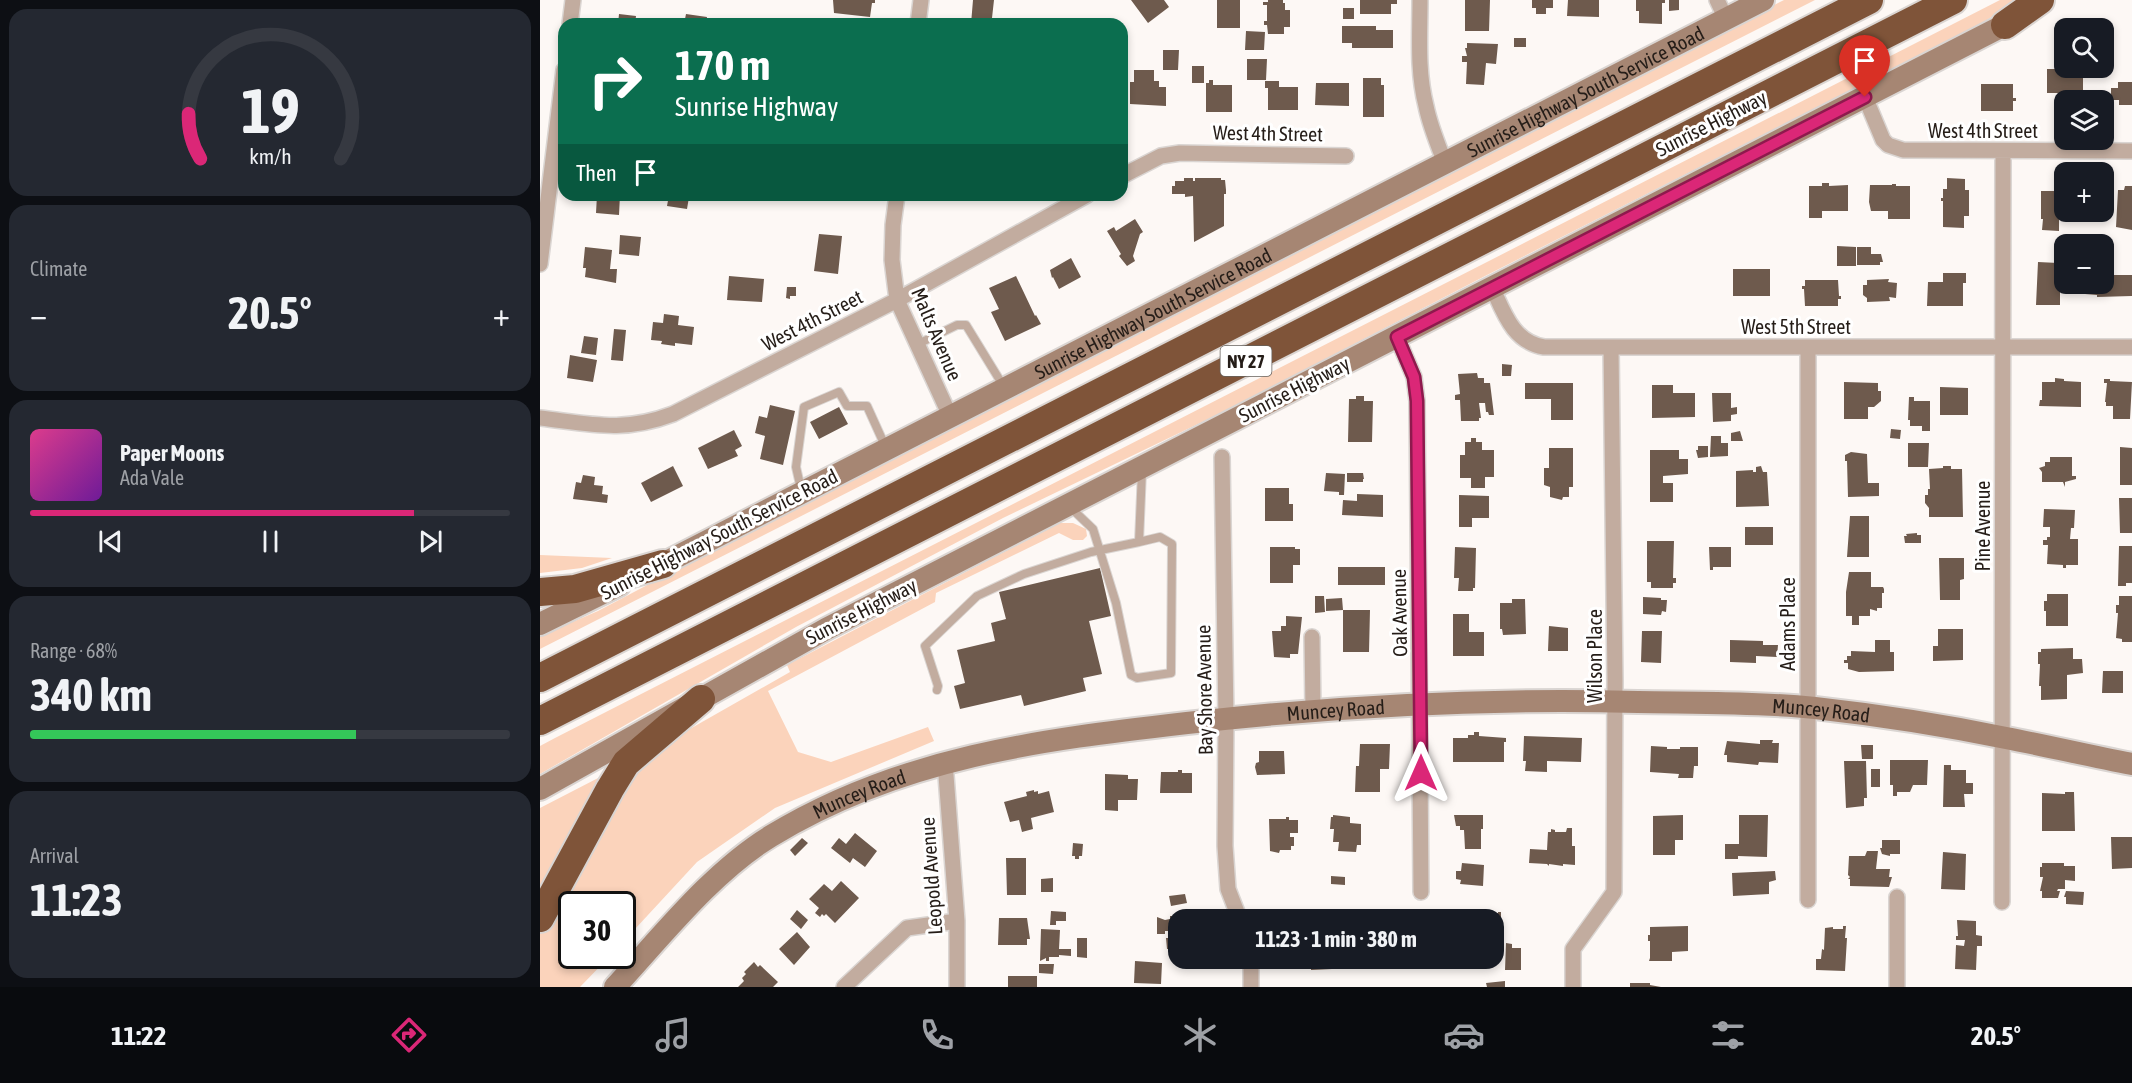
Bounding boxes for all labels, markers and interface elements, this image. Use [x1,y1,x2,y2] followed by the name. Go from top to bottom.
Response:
[2054,18,2114,294] map controls
[2054,18,2114,78] button: search
[1463,21,1708,161] street label: Sunrise Highway South Service Road
[1839,35,1890,97] pin
[675,41,770,89] text: 170 m
[576,42,654,120] icon: right
[1848,44,1881,77] icon: arrive
[241,75,299,146] text: 19
[1652,85,1770,161] street label: Sunrise Highway
[2054,90,2114,150] button: layers
[675,91,838,122] text: Sunrise Highway
[1928,119,2038,142] street label: West 4th Street
[1213,121,1323,145] street label: West 4th Street
[249,145,291,170] text: km/h
[629,156,662,189] icon: arrive
[576,160,617,186] text: Then
[2054,162,2114,222] button: +
[2054,234,2114,294] button: −
[1030,243,1275,383] street label: Sunrise Highway South Service Road
[30,257,87,280] text: Climate
[907,284,967,384] street label: Malts Avenue
[758,285,866,355] street label: West 4th Street
[228,287,312,339] text: 20.5°
[30,295,47,333] text: −
[493,295,510,333] text: +
[1741,315,1851,338] street label: West 5th Street
[1220,346,1272,376] road number: NY 27
[1235,351,1353,427] street label: Sunrise Highway
[120,440,224,466] text: Paper Moons
[597,464,841,604] street label: Sunrise Highway South Service Road
[120,466,184,489] text: Ada Vale
[1971,481,1994,571] street label: Pine Avenue
[94,525,127,558] icon: previous
[254,525,287,558] icon: pause
[414,525,447,558] icon: next
[1387,569,1411,657] street label: Oak Avenue
[802,573,920,649] street label: Sunrise Highway
[1776,577,1799,671] street label: Adams Place
[1583,609,1606,703] street label: Wilson Place
[1191,625,1217,755] street label: Bay Shore Avenue
[30,639,117,662] text: Range · 68%
[30,669,152,721] text: 340 km
[1772,693,1872,726] street label: Muncey Road
[1286,695,1385,725] street label: Muncey Road
[1389,741,1453,805] position arrow
[809,764,908,823] street label: Muncey Road
[915,816,947,936] street label: Leopold Avenue
[30,844,79,867] text: Arrival
[30,874,123,926] text: 11:23
[558,891,636,969] speed limit sign: 30
[1255,926,1417,952] text: 11:23 · 1 min · 380 m
[388,1014,430,1056] icon: directions
[652,1014,694,1056] icon: music
[916,1014,958,1056] icon: phone
[1179,1014,1221,1056] icon: climate
[1443,1014,1485,1056] icon: car
[1707,1014,1749,1056] icon: filters
[111,1020,166,1051] text: 11:22
[1971,1020,2021,1051] text: 20.5°

